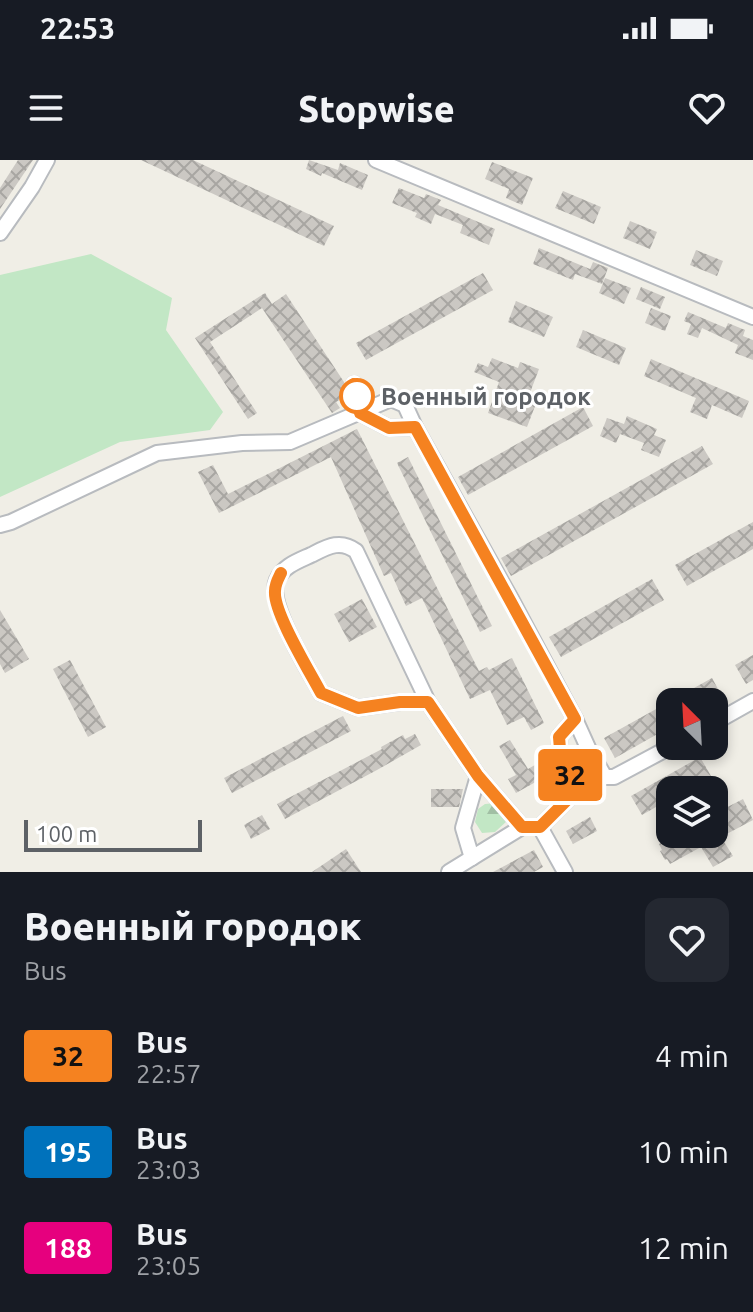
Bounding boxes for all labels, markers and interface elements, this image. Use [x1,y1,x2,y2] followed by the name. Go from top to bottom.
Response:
[40,11,115,45] text: 22:53
[24,86,68,130] icon: menu
[685,86,729,130] icon: heart
[298,88,455,129] text: Stopwise
[340,379,374,413] marker: Военный городок
[381,383,591,410] place label: Военный городок
[656,688,728,760] north arrow
[656,688,728,848] map controls
[534,749,606,801] line badge: 32
[554,759,586,790] text: 32
[656,776,728,848] button: layers
[24,816,202,852] scale bar
[36,821,97,846] text: 100 m
[645,898,729,982] button: heart
[24,905,361,947] text: Военный городок
[24,956,67,985] text: Bus
[136,1025,188,1059] text: Bus
[655,1039,729,1073] text: 4 min
[52,1040,84,1071] text: 32
[136,1059,201,1088] text: 22:57
[136,1121,188,1155] text: Bus
[638,1135,729,1169] text: 10 min
[44,1136,92,1167] text: 195
[136,1155,201,1184] text: 23:03
[136,1217,188,1251] text: Bus
[638,1231,729,1265] text: 12 min
[44,1232,92,1263] text: 188
[136,1251,201,1280] text: 23:05

